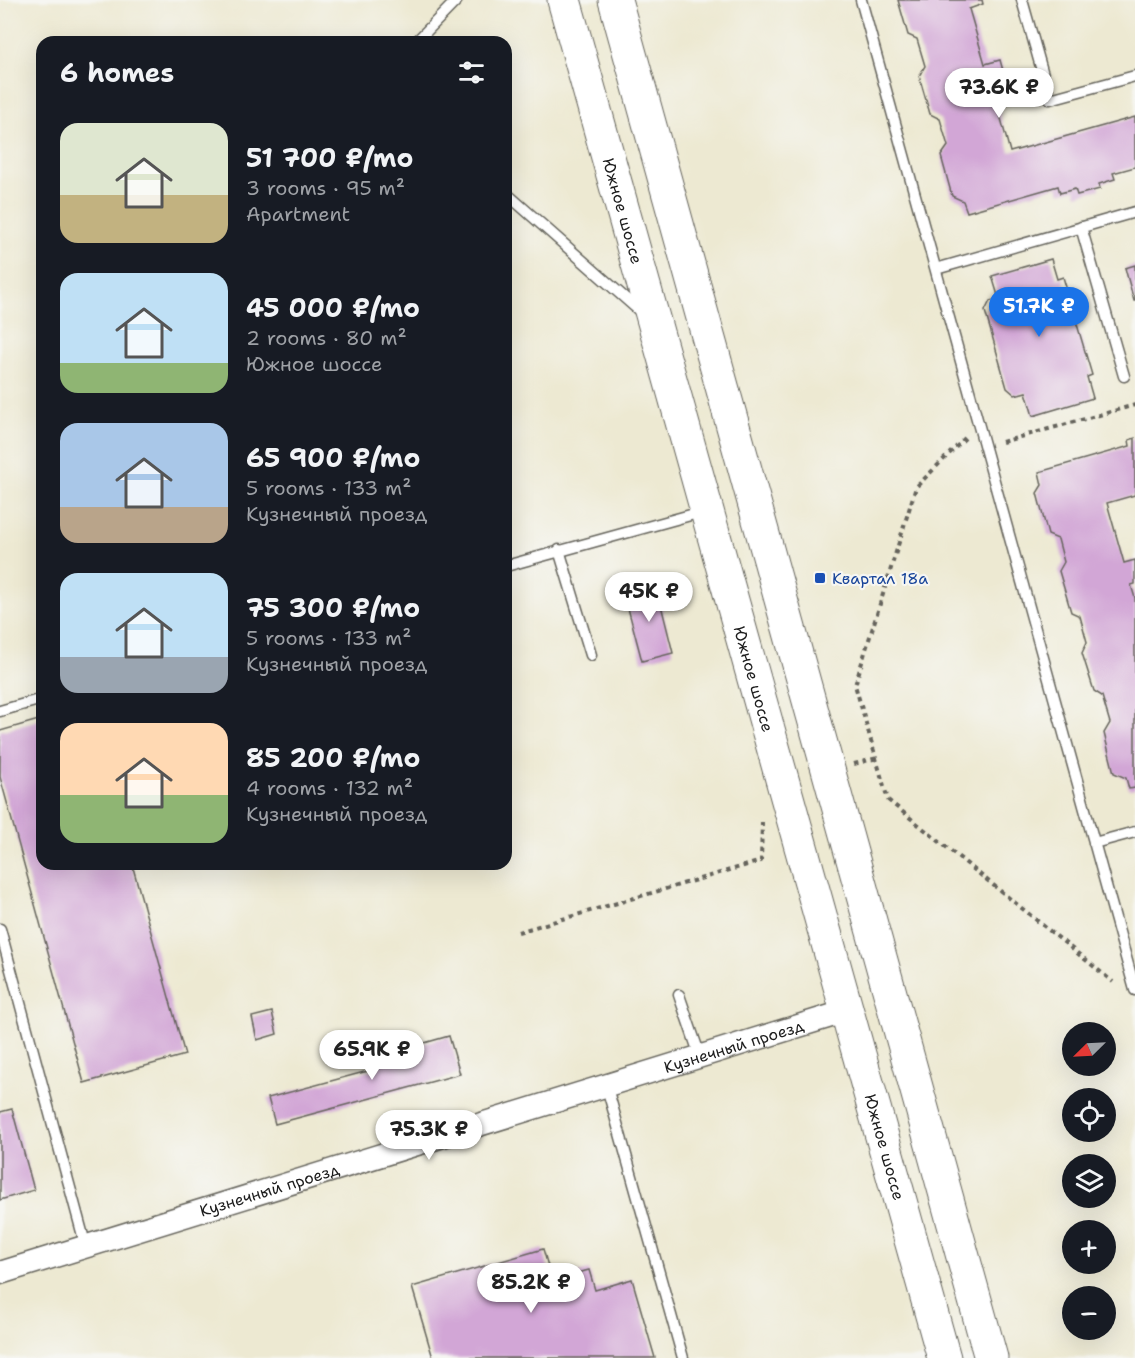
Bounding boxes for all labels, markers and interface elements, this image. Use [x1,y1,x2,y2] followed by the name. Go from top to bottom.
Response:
[60,55,174,90] text: 6 homes
[455,56,488,89] icon: filters
[944,68,1054,119] pin: 73.6K ₽
[959,74,1039,100] text: 73.6K ₽
[246,140,413,175] text: 51 700 ₽/mo
[108,147,180,219] icon: home
[598,156,648,266] street label: Южное шоссе
[246,175,405,201] text: 3 rooms · 95 m²
[246,201,350,227] text: Apartment
[984,287,1094,338] pin: 51.7K ₽
[246,290,420,325] text: 45 000 ₽/mo
[1003,293,1075,319] text: 51.7K ₽
[108,297,180,369] icon: home
[246,325,407,351] text: 2 rooms · 80 m²
[246,351,382,377] text: Южное шоссе
[246,440,420,475] text: 65 900 ₽/mo
[108,447,180,519] icon: home
[246,475,411,501] text: 5 rooms · 133 m²
[246,501,427,527] text: Кузнечный проезд
[832,568,928,589] place label: Квартал 18а
[813,571,827,585] marker: Квартал 18а
[607,572,691,623] pin: 45K ₽
[619,578,679,604] text: 45K ₽
[246,590,420,625] text: 75 300 ₽/mo
[108,597,180,669] icon: home
[729,624,779,734] street label: Южное шоссе
[246,625,411,651] text: 5 rooms · 133 m²
[246,651,427,677] text: Кузнечный проезд
[246,740,420,775] text: 85 200 ₽/mo
[108,747,180,819] icon: home
[246,775,413,801] text: 4 rooms · 132 m²
[246,801,427,827] text: Кузнечный проезд
[661,1015,806,1078] street label: Кузнечный проезд
[1062,1022,1116,1076] north arrow
[1062,1022,1116,1340] map controls
[317,1030,427,1081] pin: 65.9K ₽
[333,1036,411,1062] text: 65.9K ₽
[1062,1088,1116,1142] button: locate
[860,1092,910,1202] street label: Южное шоссе
[374,1110,484,1161] pin: 75.3K ₽
[389,1116,469,1142] text: 75.3K ₽
[1062,1154,1116,1208] button: layers
[197,1158,342,1221] street label: Кузнечный проезд
[1062,1220,1116,1274] button: +
[476,1263,586,1314] pin: 85.2K ₽
[491,1269,571,1295] text: 85.2K ₽
[1062,1286,1116,1340] button: −

